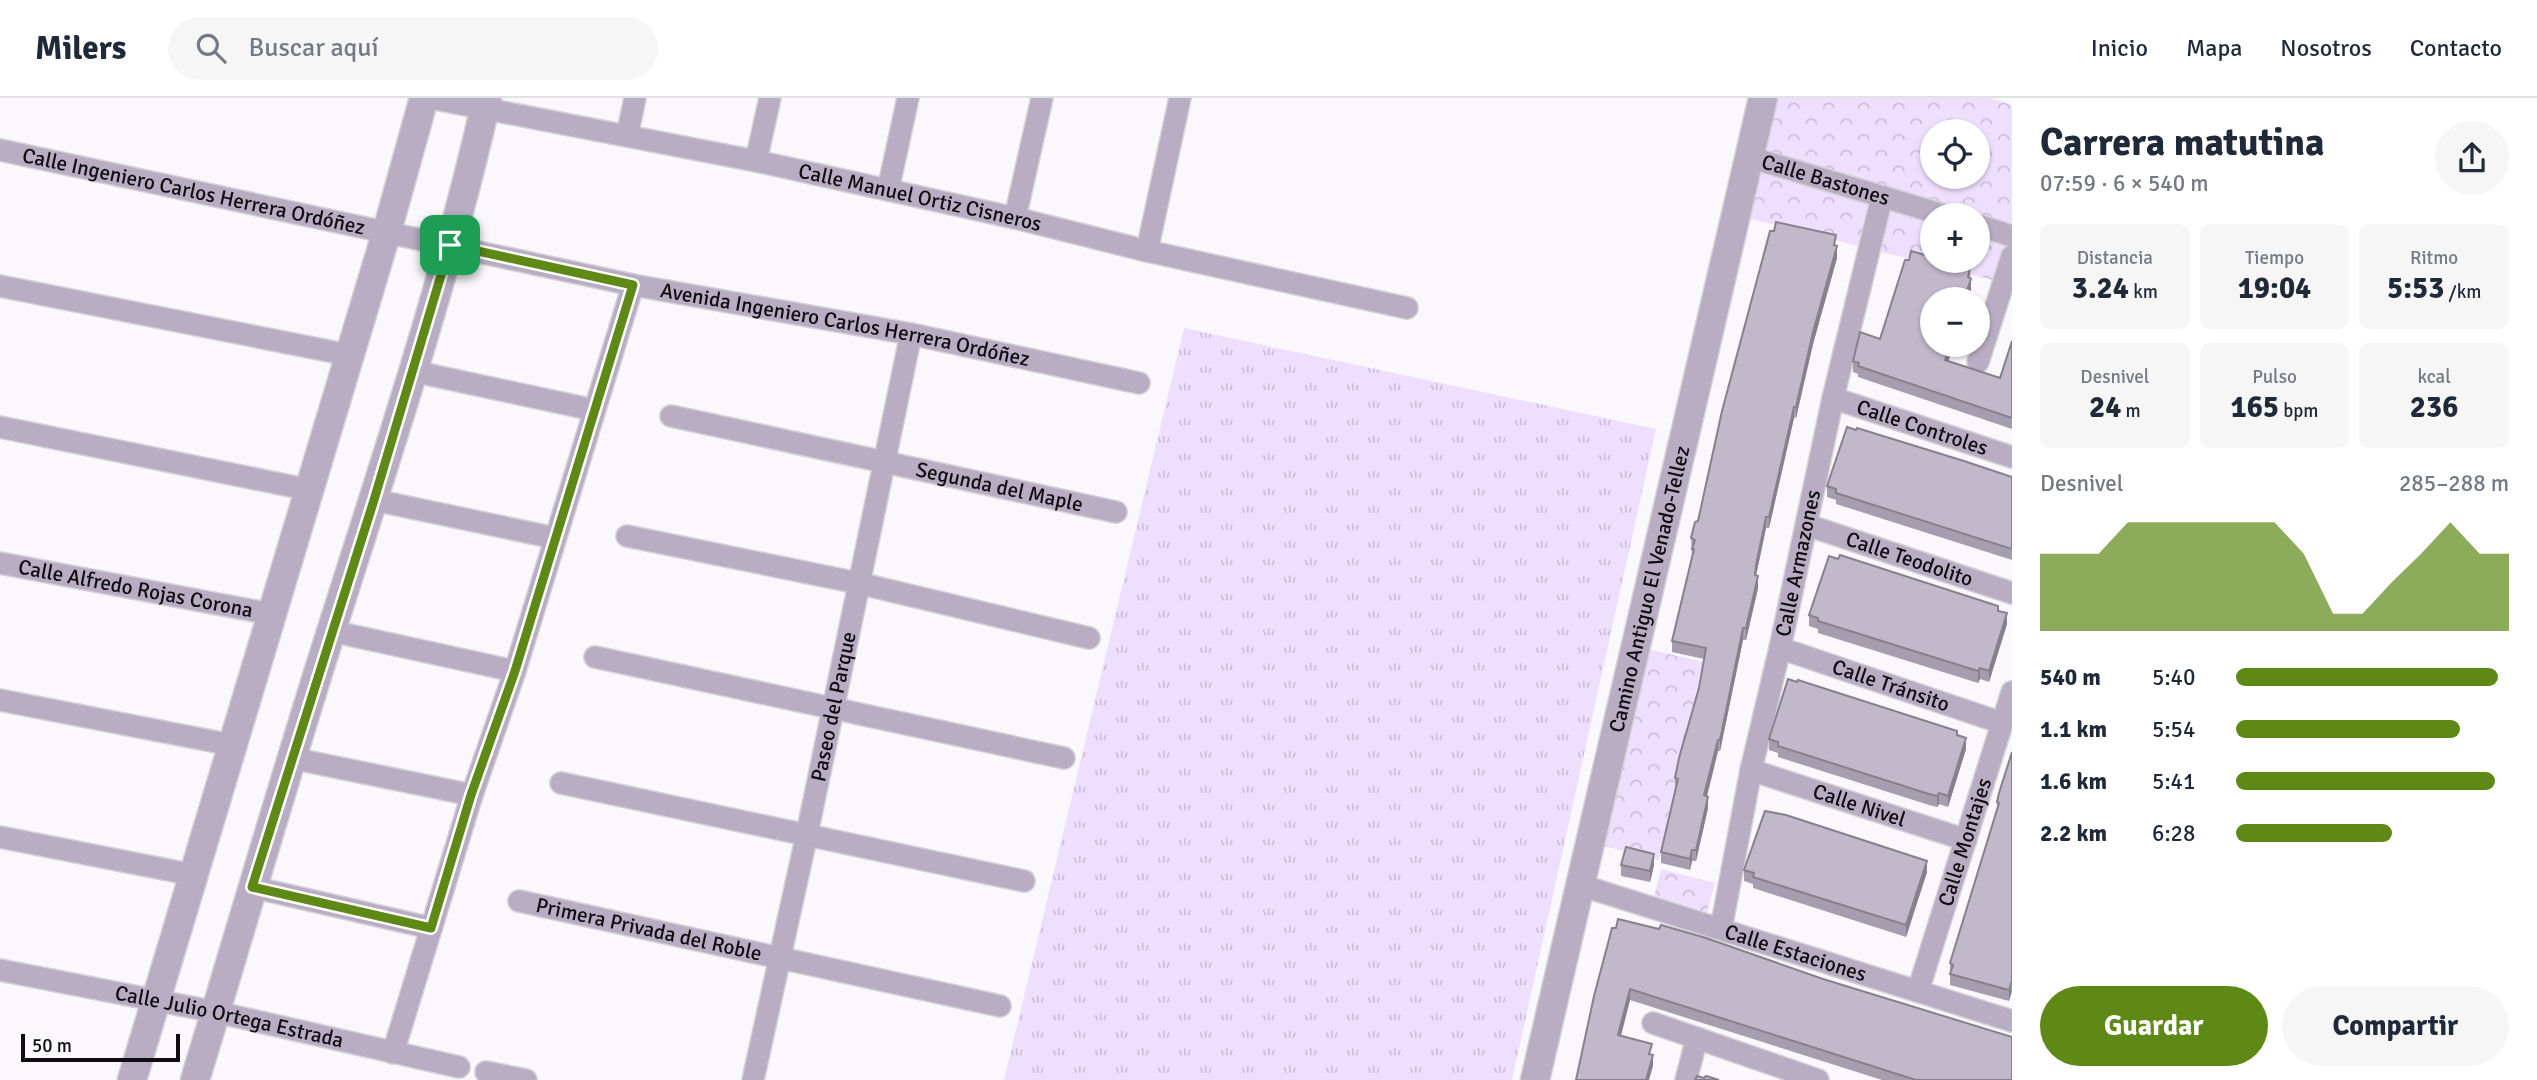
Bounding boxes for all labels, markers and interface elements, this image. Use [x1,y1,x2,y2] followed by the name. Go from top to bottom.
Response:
[168,17,658,80] search box
[35,28,126,69] text: Milers
[192,29,230,67] icon: search
[248,32,379,64] text: Buscar aquí
[2091,33,2148,63] text: Inicio
[2186,33,2242,63] text: Mapa
[2280,33,2372,63] text: Nosotros
[2410,33,2502,63] text: Contacto
[1920,119,1990,357] map controls
[1920,119,1990,189] button: locate
[2040,119,2325,166] text: Carrera matutina
[2435,121,2509,195] button: share
[20,142,367,240] street label: Calle Ingeniero Carlos Herrera Ordóñez
[1759,149,1893,211] street label: Calle Bastones
[796,158,1044,237] street label: Calle Manuel Ortiz Cisneros
[2040,169,2209,198] text: 07:59 · 6 × 540 m
[1920,203,1990,273] button: +
[420,215,480,275] pin
[431,226,469,264] icon: arrive
[2077,246,2153,270] text: Distancia
[2245,246,2304,270] text: Tiempo
[2410,246,2458,270] text: Ritmo
[2072,270,2129,307] text: 3.24
[2238,270,2311,307] text: 19:04
[2387,270,2444,307] text: 5:53
[658,277,1032,372] street label: Avenida Ingeniero Carlos Herrera Ordóñez
[2129,280,2158,304] text: km
[2444,280,2481,304] text: /km
[1920,287,1990,357] button: −
[2080,365,2149,389] text: Desnivel
[2252,365,2297,389] text: Pulso
[2418,365,2451,389] text: kcal
[2089,389,2121,426] text: 24
[2230,389,2279,426] text: 165
[2410,389,2458,426] text: 236
[1853,394,1991,461] street label: Calle Controles
[2121,399,2141,423] text: m
[2279,399,2319,423] text: bpm
[1603,443,1695,735] street label: Camino Antiguo El Venado-Tellez
[913,456,1085,518] street label: Segunda del Maple
[2040,469,2123,498] text: Desnivel
[2399,469,2509,498] text: 285–288 m
[1770,487,1826,639] street label: Calle Armazones
[1843,526,1976,592] street label: Calle Teodolito
[16,554,255,623] street label: Calle Alfredo Rojas Corona
[805,629,862,784] street label: Paseo del Parque
[1829,654,1953,717] street label: Calle Tránsito
[2040,663,2101,692] text: 540 m
[2152,663,2195,692] text: 5:40
[2040,715,2107,744] text: 1.1 km
[2152,715,2195,744] text: 5:54
[2040,767,2107,796] text: 1.6 km
[2152,767,2195,796] text: 5:41
[1932,775,1997,910] street label: Calle Montajes
[1810,778,1909,833] street label: Calle Nivel
[2040,819,2107,848] text: 2.2 km
[2152,819,2195,848] text: 6:28
[534,892,764,967] street label: Primera Privada del Roble
[1721,918,1870,987] street label: Calle Estaciones
[113,980,346,1053] street label: Calle Julio Ortega Estrada
[2040,986,2268,1066] button: Guardar
[2282,986,2509,1066] button: Compartir
[21,1031,180,1063] scale bar
[32,1034,72,1058] text: 50 m

